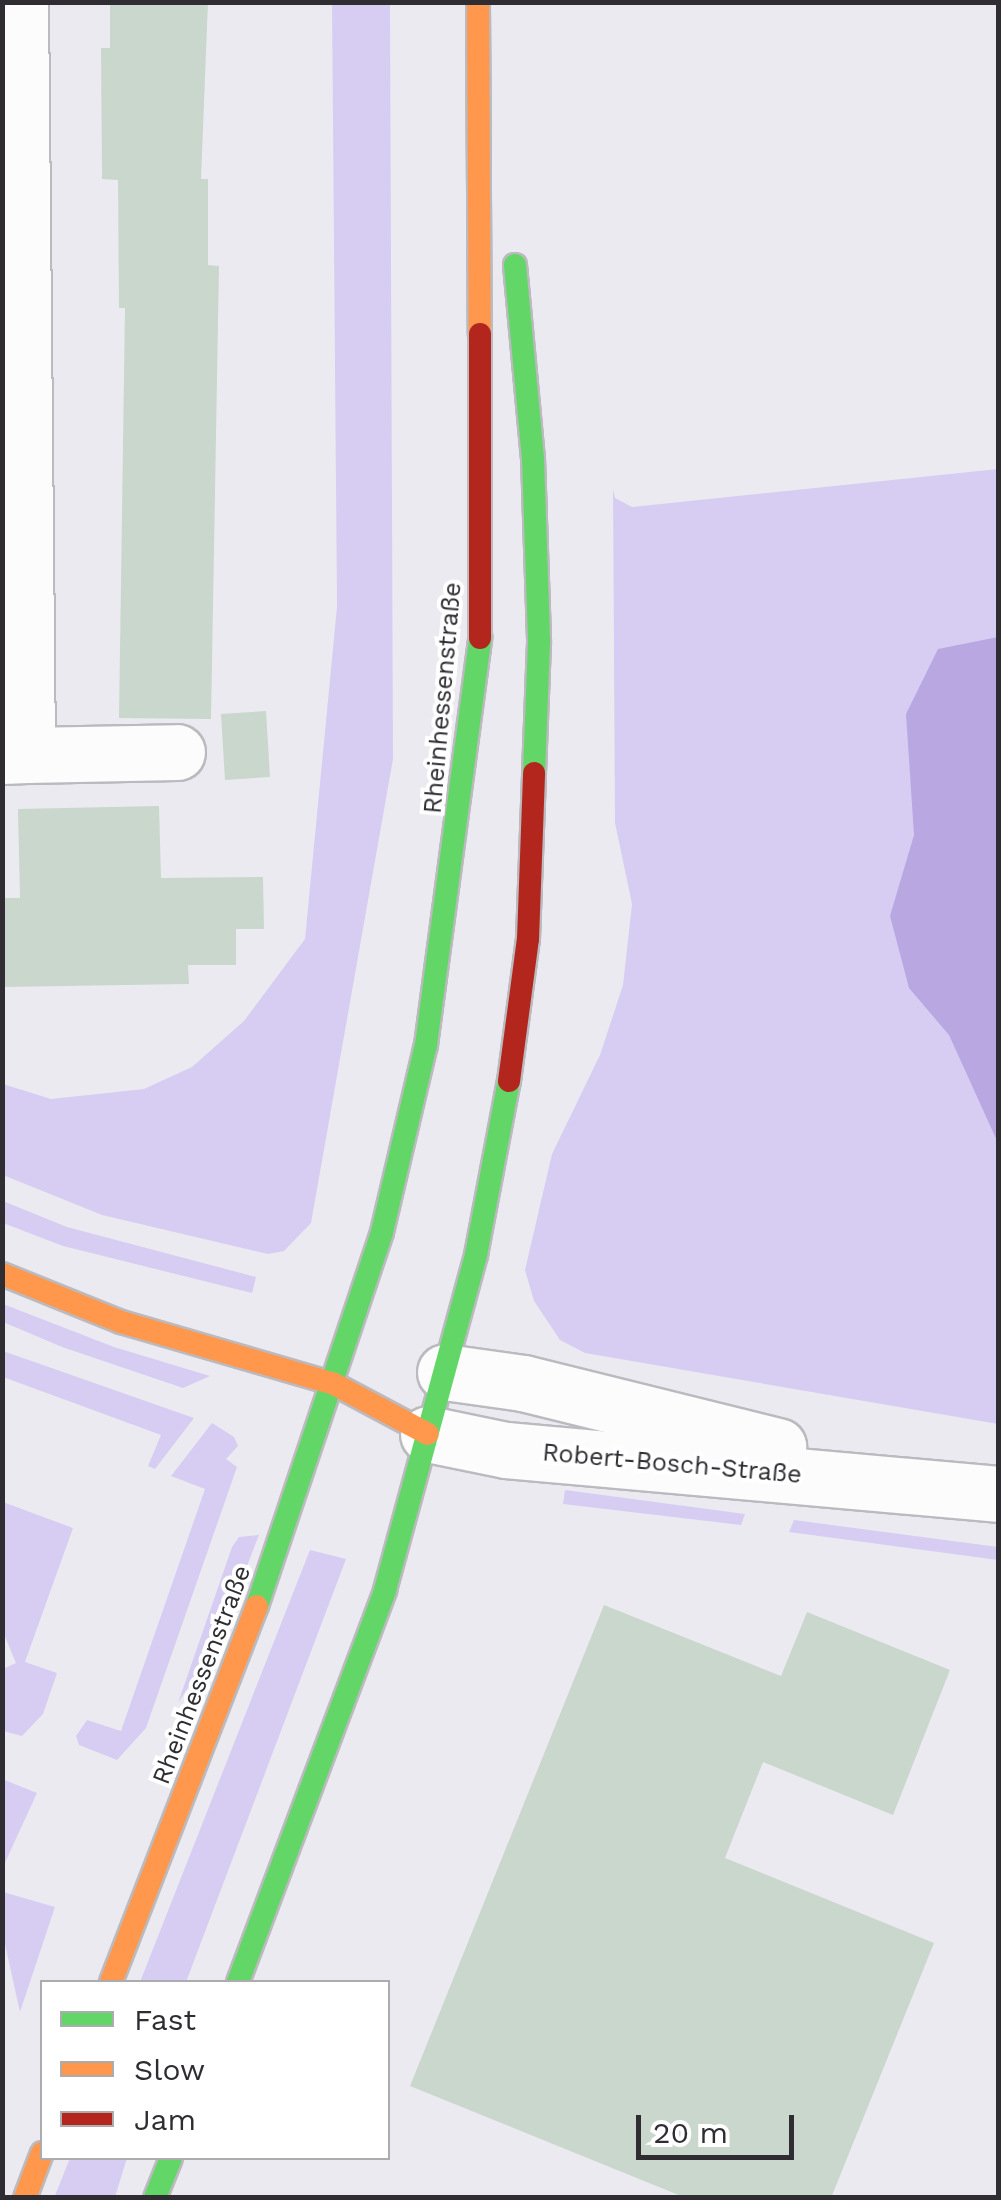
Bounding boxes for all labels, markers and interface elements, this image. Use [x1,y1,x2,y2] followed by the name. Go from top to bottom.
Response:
[418,581,468,815] street label: Rheinhessenstraße
[541,1438,803,1490] street label: Robert-Bosch-Straße
[146,1561,258,1789] street label: Rheinhessenstraße
[40,1980,390,2160] legend
[134,2002,196,2037] text: Fast
[134,2052,205,2087] text: Slow
[641,2095,798,2157] scale bar
[134,2102,196,2137] text: Jam
[653,2115,728,2150] text: 20 m

